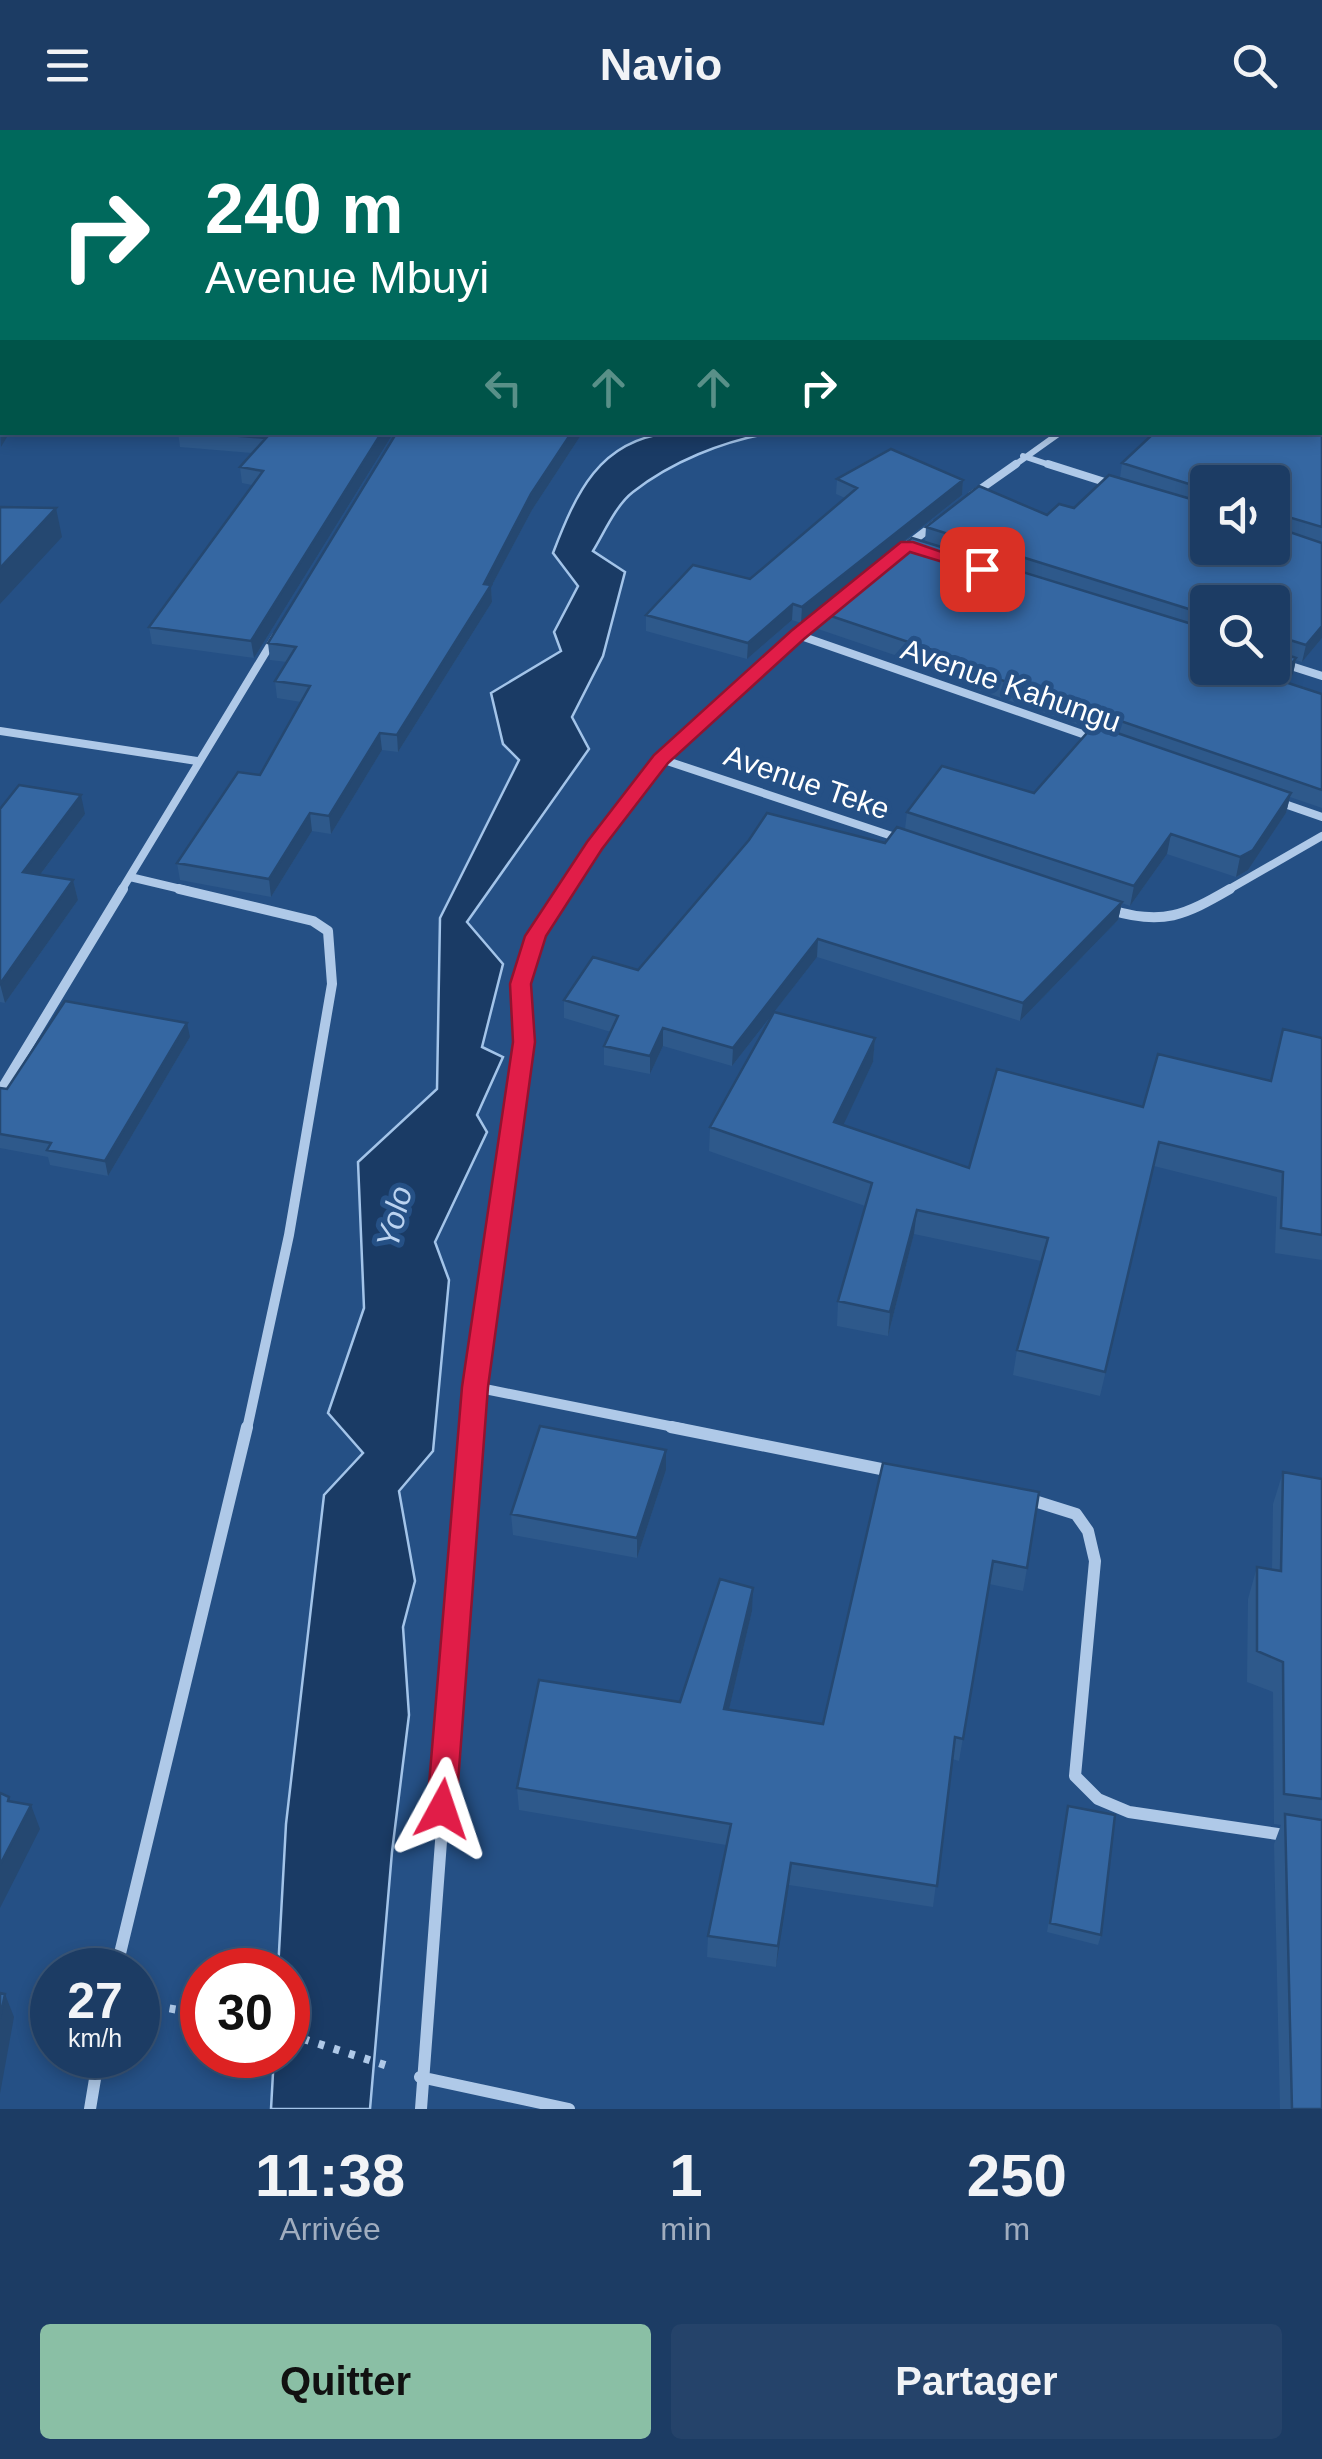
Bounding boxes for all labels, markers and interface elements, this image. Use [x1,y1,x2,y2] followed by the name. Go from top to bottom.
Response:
[40,38,95,93] icon: menu
[1227,38,1282,93] icon: search
[600,39,722,90] text: Navio
[40,170,170,300] icon: right
[205,170,403,248] text: 240 m
[205,252,489,303] text: Avenue Mbuyi
[476,360,531,415] icon: left
[581,360,636,415] icon: ahead
[686,360,741,415] icon: ahead
[791,360,846,415] icon: right
[1190,465,1290,685] map controls
[1190,465,1290,565] button: sound
[940,527,1025,612] pin
[955,542,1010,597] icon: arrive
[1190,585,1290,685] button: search
[897,632,1125,738] street label: Avenue Kahungu
[720,738,894,826] street label: Avenue Teke
[369,1182,419,1252] water label: Yolo
[390,1757,494,1861] position arrow
[180,1948,310,2078] speed limit sign: 30
[67,1973,123,2029] text: 27
[68,2024,122,2052] text: km/h
[255,2142,405,2209] text: 11:38
[669,2142,703,2209] text: 1
[967,2142,1067,2209] text: 250
[279,2211,381,2247] text: Arrivée
[660,2211,712,2247] text: min
[1004,2211,1030,2247] text: m
[40,2324,651,2439] button: Quitter
[671,2324,1282,2439] button: Partager

